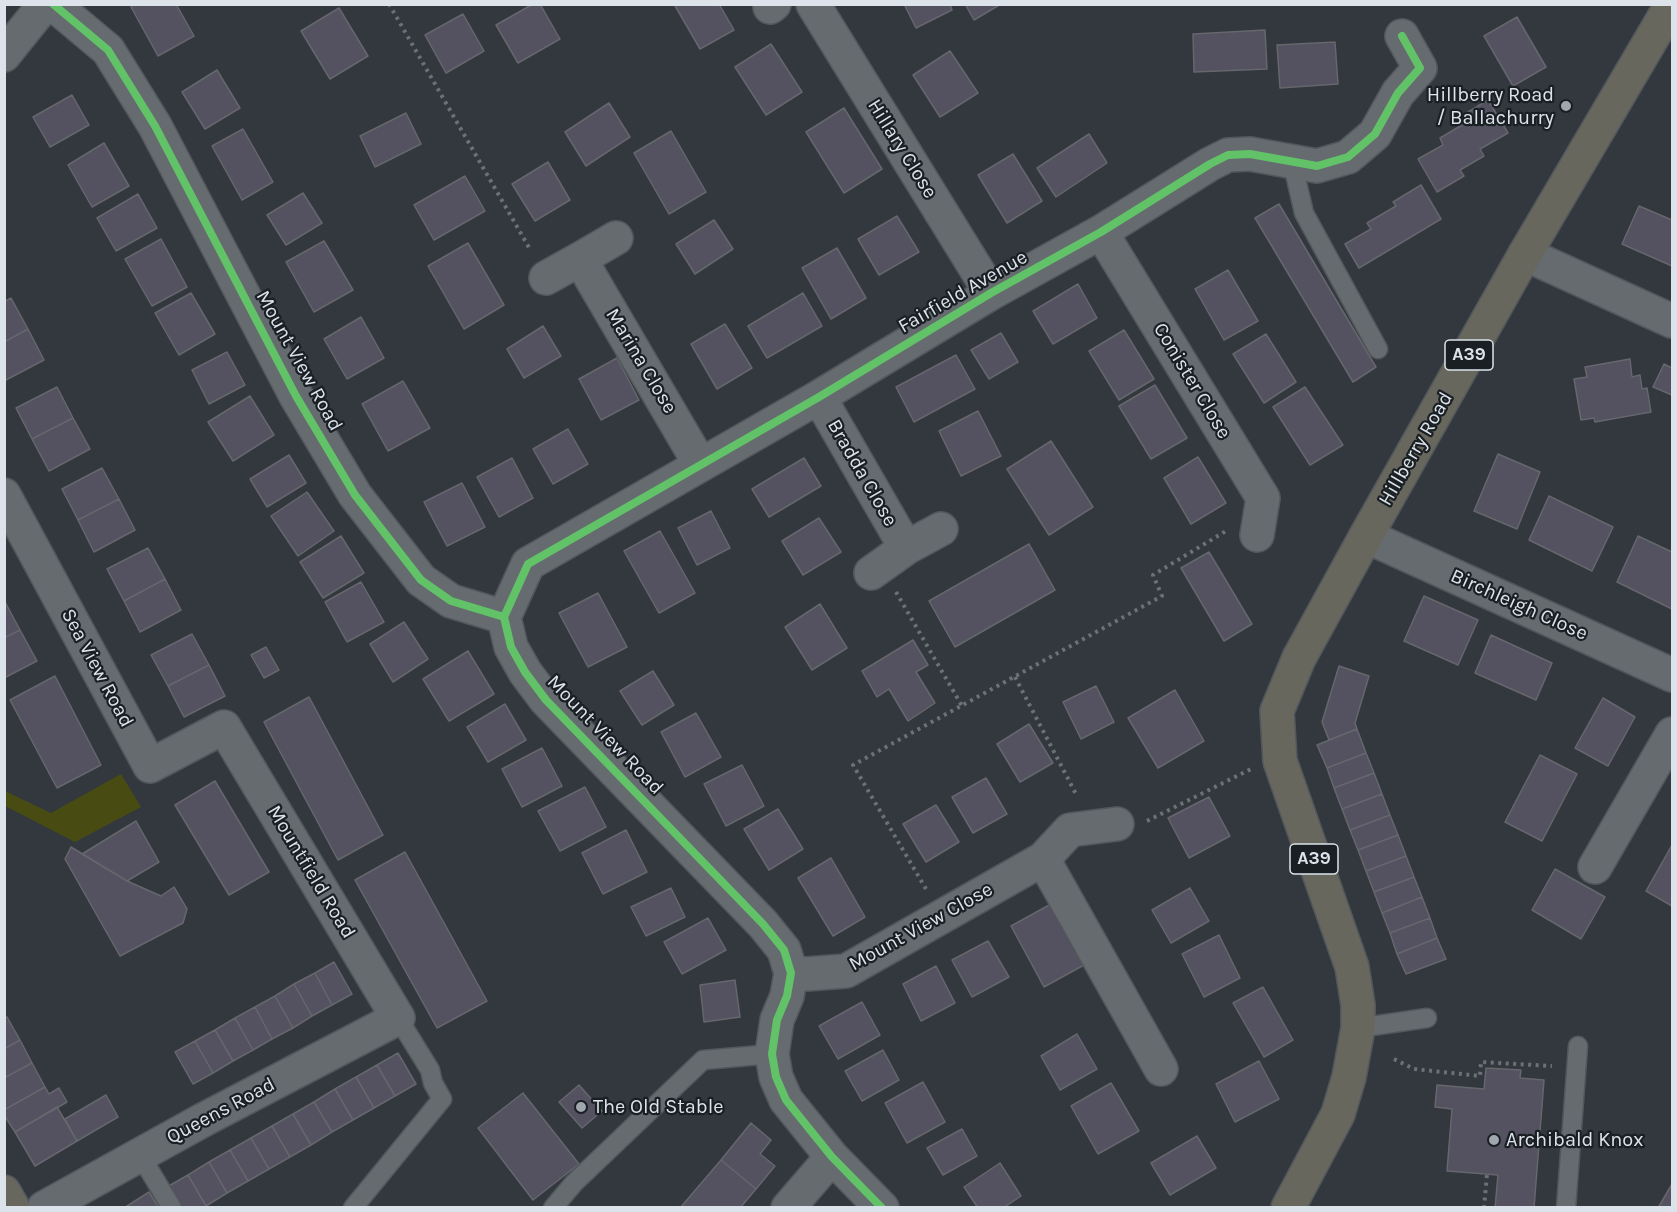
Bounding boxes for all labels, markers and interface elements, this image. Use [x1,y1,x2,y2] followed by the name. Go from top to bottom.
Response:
[1427,83,1554,130] place label: Hillberry Road / Ballachurry
[862,95,942,203] street label: Hillary Close
[1559,99,1573,113] marker: Hillberry Road / Ballachurry
[894,245,1032,339] street label: Fairfield Avenue
[250,286,348,436] street label: Mount View Road
[600,304,682,418] street label: Marina Close
[1148,319,1236,443] street label: Conister Close
[1445,340,1493,370] road number: A39
[1374,388,1458,510] street label: Hillberry Road
[822,415,902,531] street label: Bradda Close
[1447,564,1591,646] street label: Birchleigh Close
[56,605,138,731] street label: Sea View Road
[542,670,668,800] street label: Mount View Road
[262,801,360,943] street label: Mountfield Road
[1290,844,1338,874] road number: A39
[845,878,997,976] street label: Mount View Close
[163,1072,279,1150] street label: Queens Road
[593,1095,724,1119] place label: The Old Stable
[574,1100,588,1114] marker: The Old Stable
[1506,1128,1644,1152] place label: Archibald Knox
[1487,1133,1501,1147] marker: Archibald Knox

